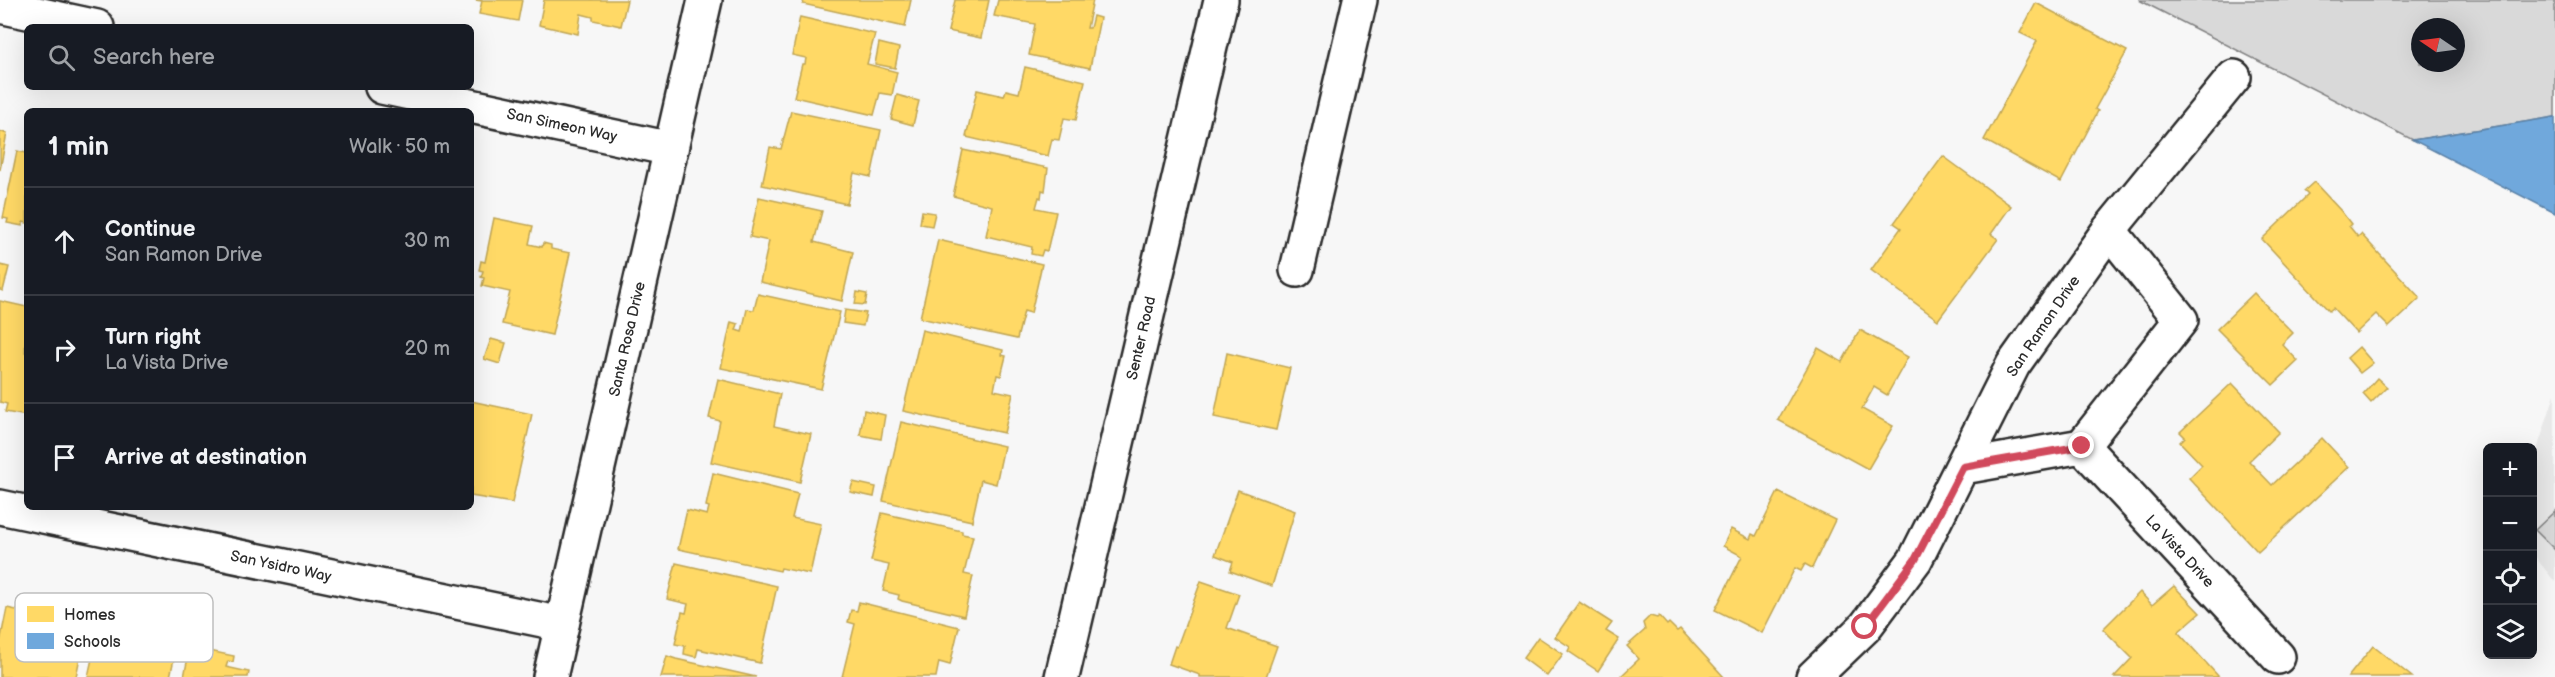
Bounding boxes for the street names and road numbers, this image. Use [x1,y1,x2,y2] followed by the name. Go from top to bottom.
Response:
[505,105,619,146] street label: San Simeon Way
[2003,272,2084,380] street label: San Ramon Drive
[605,280,650,398] street label: Santa Rosa Drive
[1123,294,1160,382] street label: Senter Road
[2141,511,2218,592] street label: La Vista Drive
[229,547,333,586] street label: San Ysidro Way

